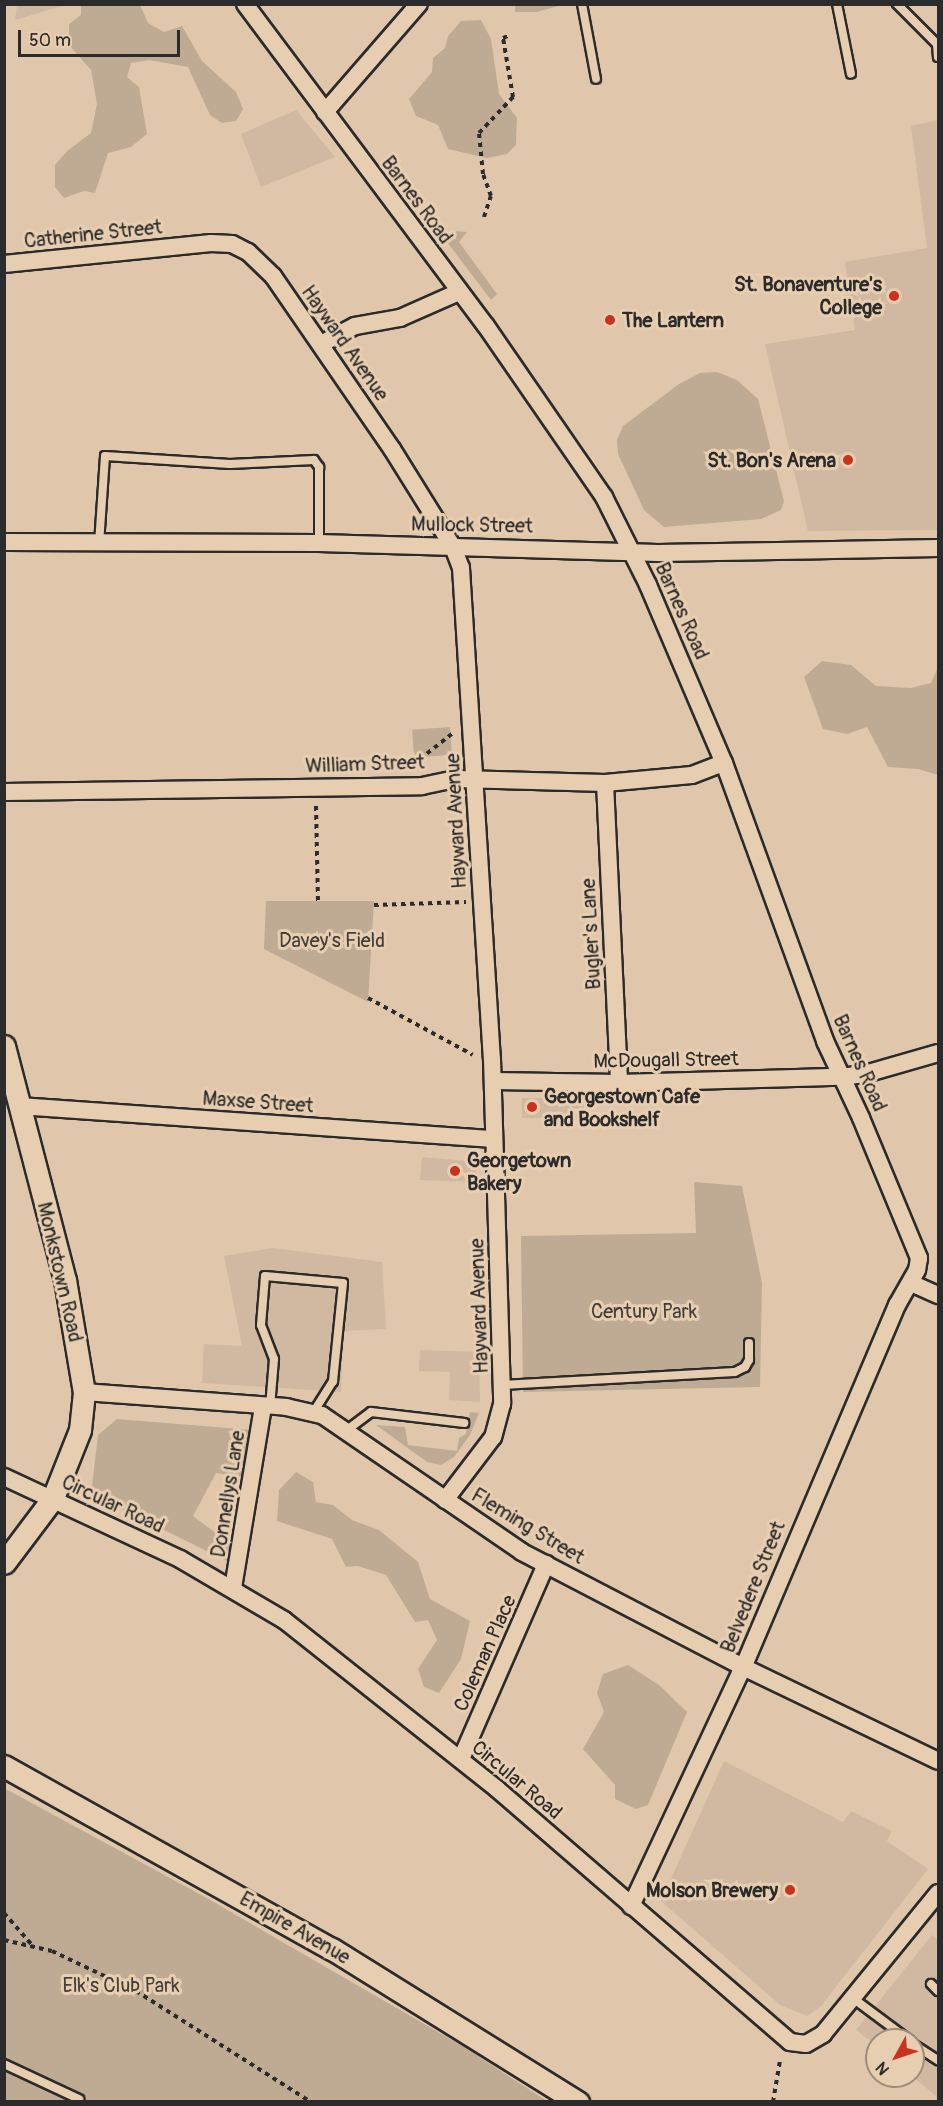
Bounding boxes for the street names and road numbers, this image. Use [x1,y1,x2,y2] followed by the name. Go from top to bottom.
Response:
[376,151,458,249] street label: Barnes Road
[23,215,163,253] street label: Catherine Street
[296,281,394,405] street label: Hayward Avenue
[411,512,533,538] street label: Mullock Street
[650,559,714,663] street label: Barnes Road
[305,750,425,778] street label: William Street
[440,753,472,889] street label: Hayward Avenue
[576,878,606,990] street label: Bugler's Lane
[828,1011,892,1115] street label: Barnes Road
[593,1047,739,1073] street label: McDougall Street
[202,1086,314,1118] street label: Maxse Street
[32,1200,88,1344] street label: Monkstown Road
[465,1238,493,1374] street label: Hayward Avenue
[206,1429,250,1559] street label: Donnellys Lane
[58,1470,168,1538] street label: Circular Road
[467,1483,589,1569] street label: Fleming Street
[716,1518,790,1656] street label: Belvedere Street
[449,1591,521,1715] street label: Coleman Place
[467,1735,567,1825] street label: Circular Road
[235,1887,355,1969] street label: Empire Avenue

